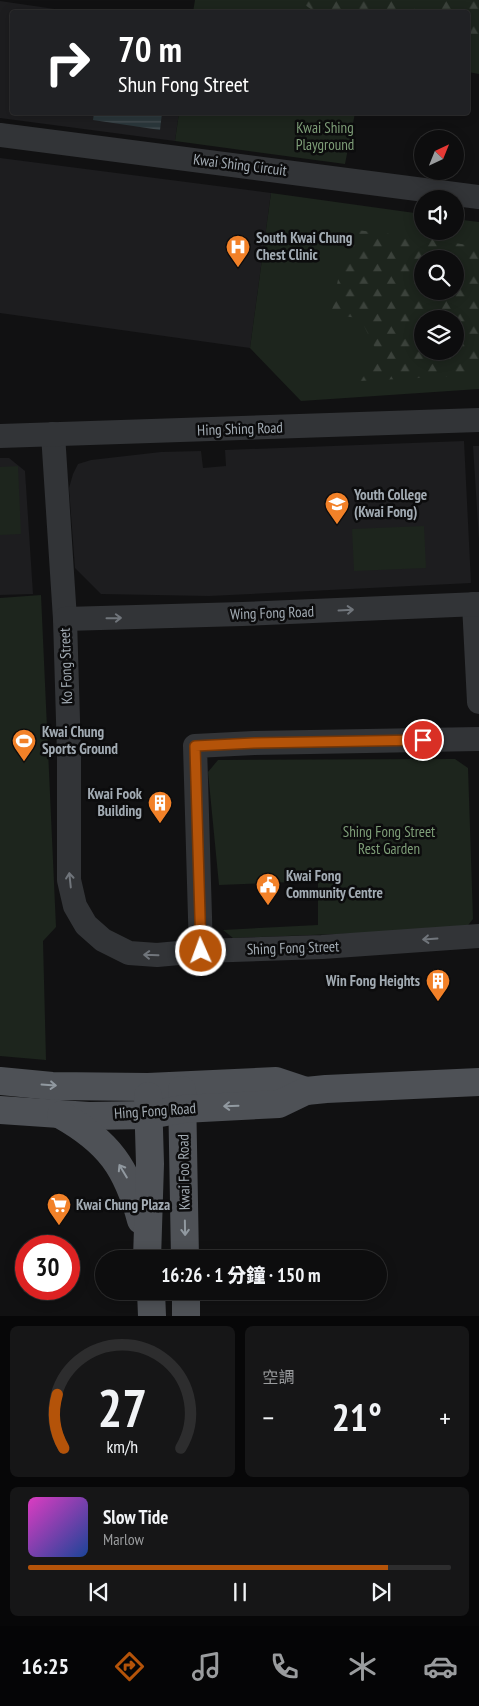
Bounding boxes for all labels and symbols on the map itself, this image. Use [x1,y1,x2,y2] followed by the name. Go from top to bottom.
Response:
[296,118,354,154] park label: Kwai Shing Playground
[414,130,464,180] north arrow
[192,149,288,180] street label: Kwai Shing Circuit
[256,228,353,264] place label: South Kwai Chung Chest Clinic
[225,234,251,268] hospital icon: South Kwai Chung Chest Clinic
[197,418,283,439] street label: Hing Shing Road
[353,485,427,521] place label: Youth College (Kwai Fong)
[324,491,350,525] school or university icon: Youth College (Kwai Fong)
[230,602,314,623] street label: Wing Fong Road
[338,605,354,614] one-way arrow
[106,613,122,623] one-way arrow
[55,627,76,705] street label: Ko Fong Street
[402,719,444,761] pin
[42,722,118,758] place label: Kwai Chung Sports Ground
[11,728,37,762] sports icon: Kwai Chung Sports Ground
[87,784,143,820] place label: Kwai Fook Building
[147,790,173,824] building icon: Kwai Fook Building
[343,822,435,858] park label: Shing Fong Street Rest Garden
[286,866,383,902] place label: Kwai Fong Community Centre
[65,872,75,888] one-way arrow
[255,872,281,906] public building icon: Kwai Fong Community Centre
[174,924,226,976] position arrow
[423,934,439,944] one-way arrow
[246,936,340,959] street label: Shing Fong Street
[143,950,159,959] one-way arrow
[425,968,451,1002] building icon: Win Fong Heights
[325,971,420,990] place label: Win Fong Heights
[40,1081,56,1090] one-way arrow
[113,1098,197,1123] street label: Hing Fong Road
[223,1101,240,1111] one-way arrow
[173,1134,194,1210] street label: Kwai Foo Road
[117,1165,127,1179] one-way arrow
[46,1192,72,1226] supermarket icon: Kwai Chung Plaza
[76,1195,170,1214] place label: Kwai Chung Plaza
[180,1219,190,1235] one-way arrow
[15,1235,80,1300] speed limit sign: 30

